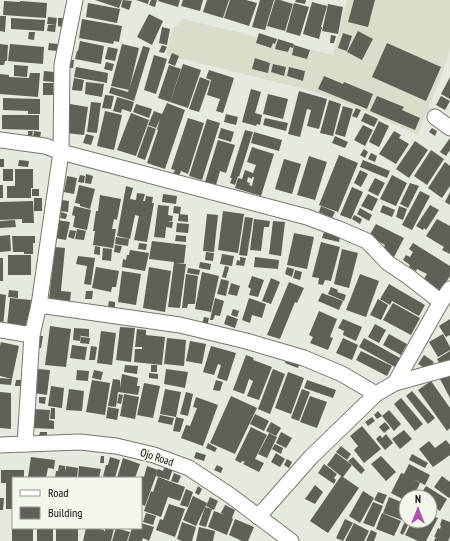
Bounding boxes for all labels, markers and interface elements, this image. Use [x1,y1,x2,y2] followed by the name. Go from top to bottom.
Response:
[139,445,176,469] street label: Ojo Road
[12,477,142,529] legend
[48,485,68,500] text: Road
[398,489,438,529] north arrow
[415,492,421,506] text: N
[48,505,83,520] text: Building

